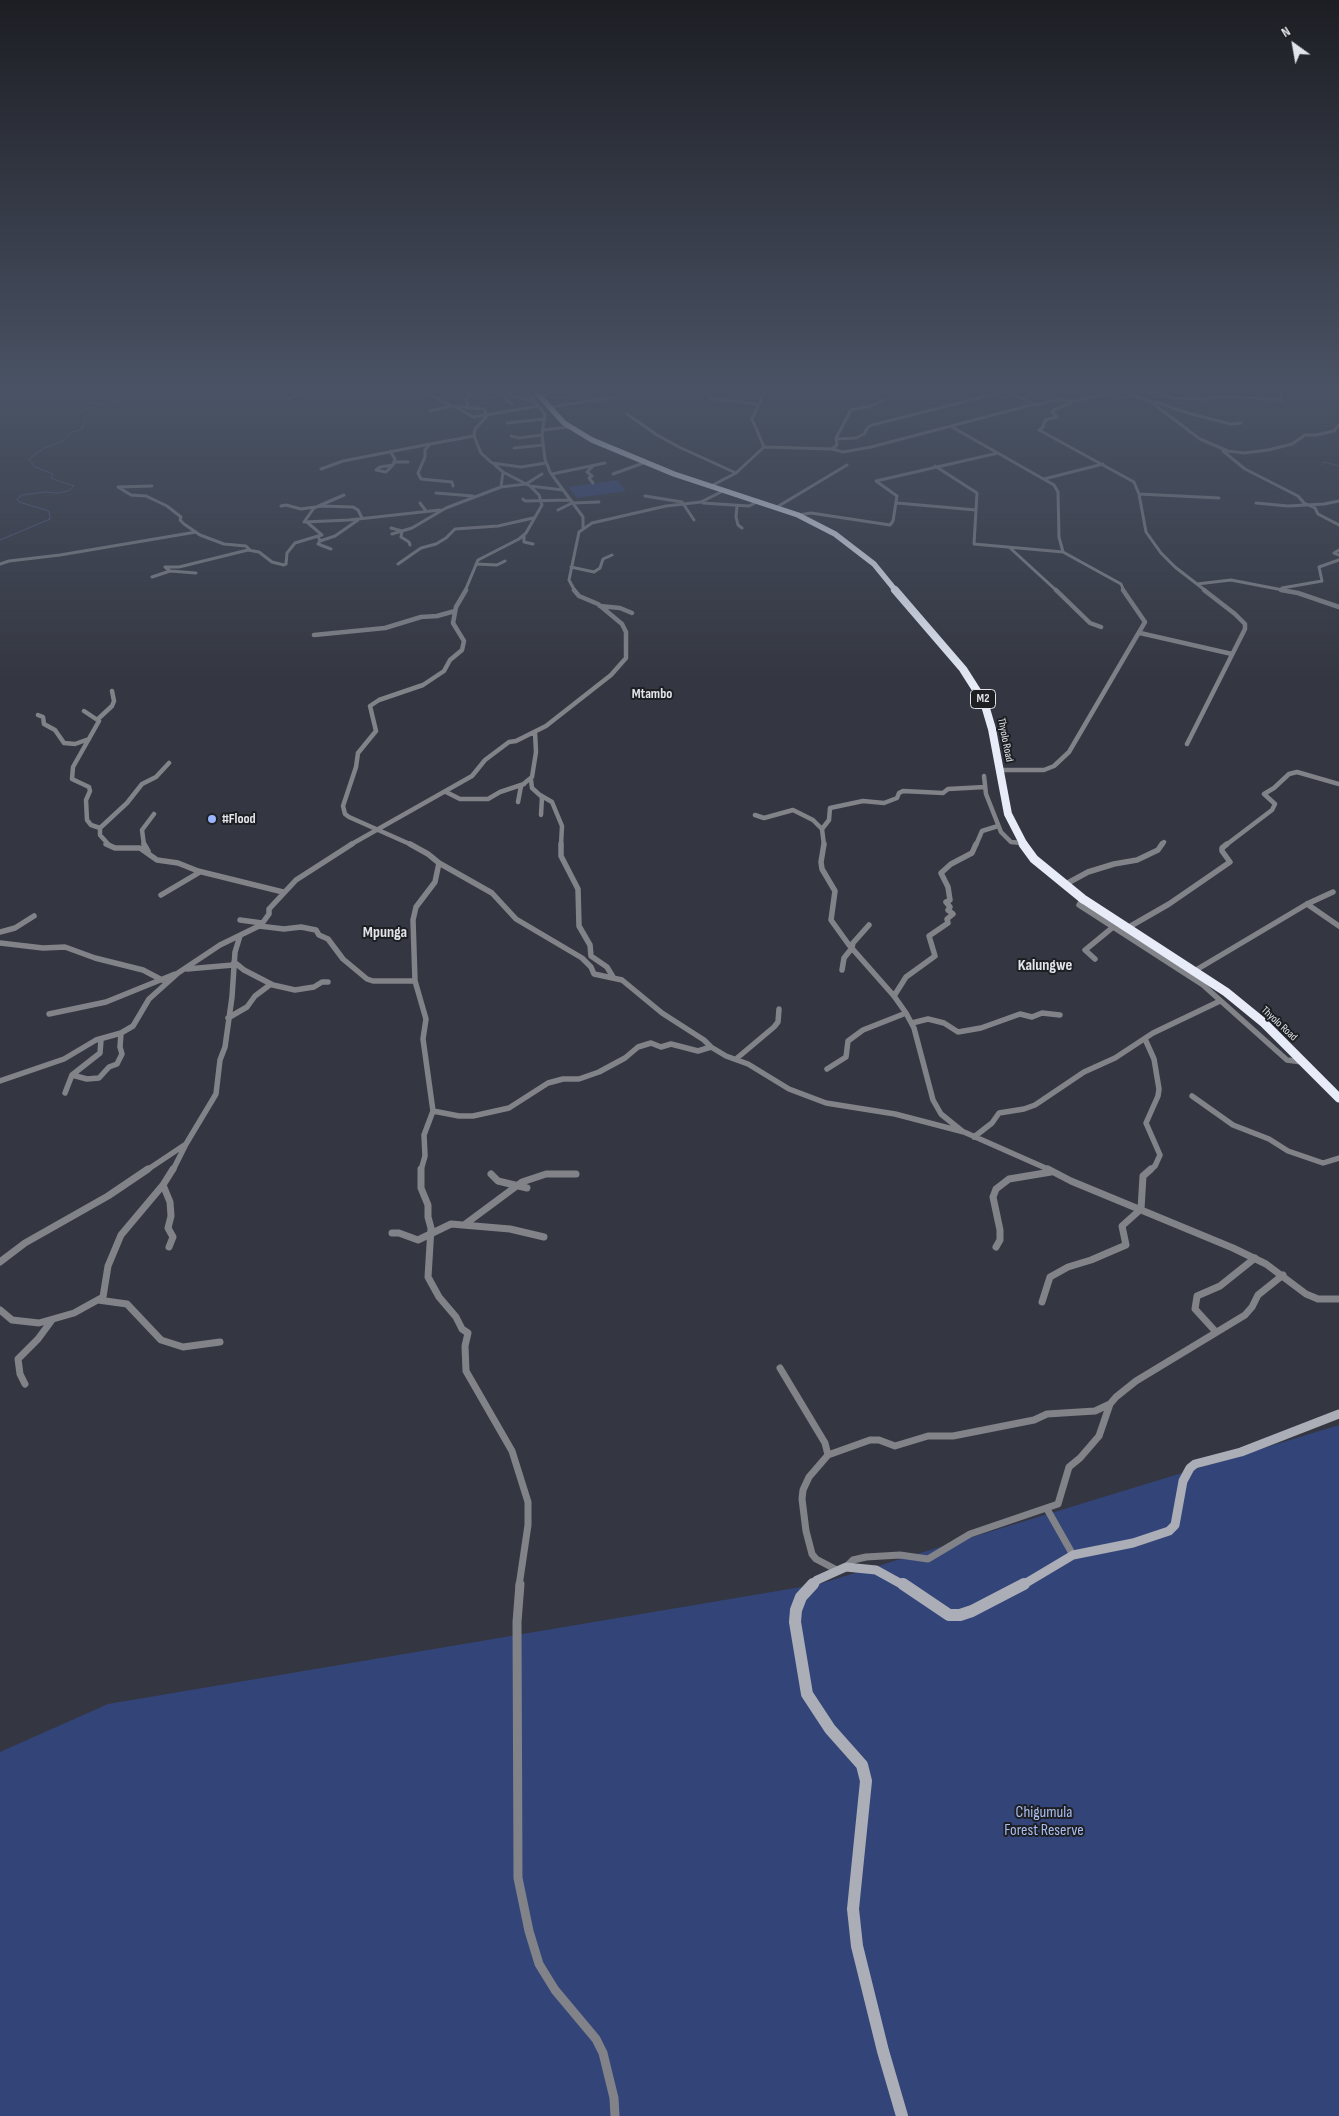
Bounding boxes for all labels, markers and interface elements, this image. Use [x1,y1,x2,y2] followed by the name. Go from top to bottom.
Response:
[1269,20,1319,70] north arrow
[1278,23,1293,41] text: N
[632,686,672,702] district label: Mtambo
[970,690,996,709] road number: M2
[994,717,1016,763] street label: Thyolo Road
[222,811,256,827] place label: #Flood
[206,813,218,825] marker: #Flood
[363,923,407,943] district label: Mpunga
[1018,956,1072,976] district label: Kalungwe
[1258,1004,1300,1044] street label: Thyolo Road
[1004,1803,1084,1841] park label: Chigumula Forest Reserve

